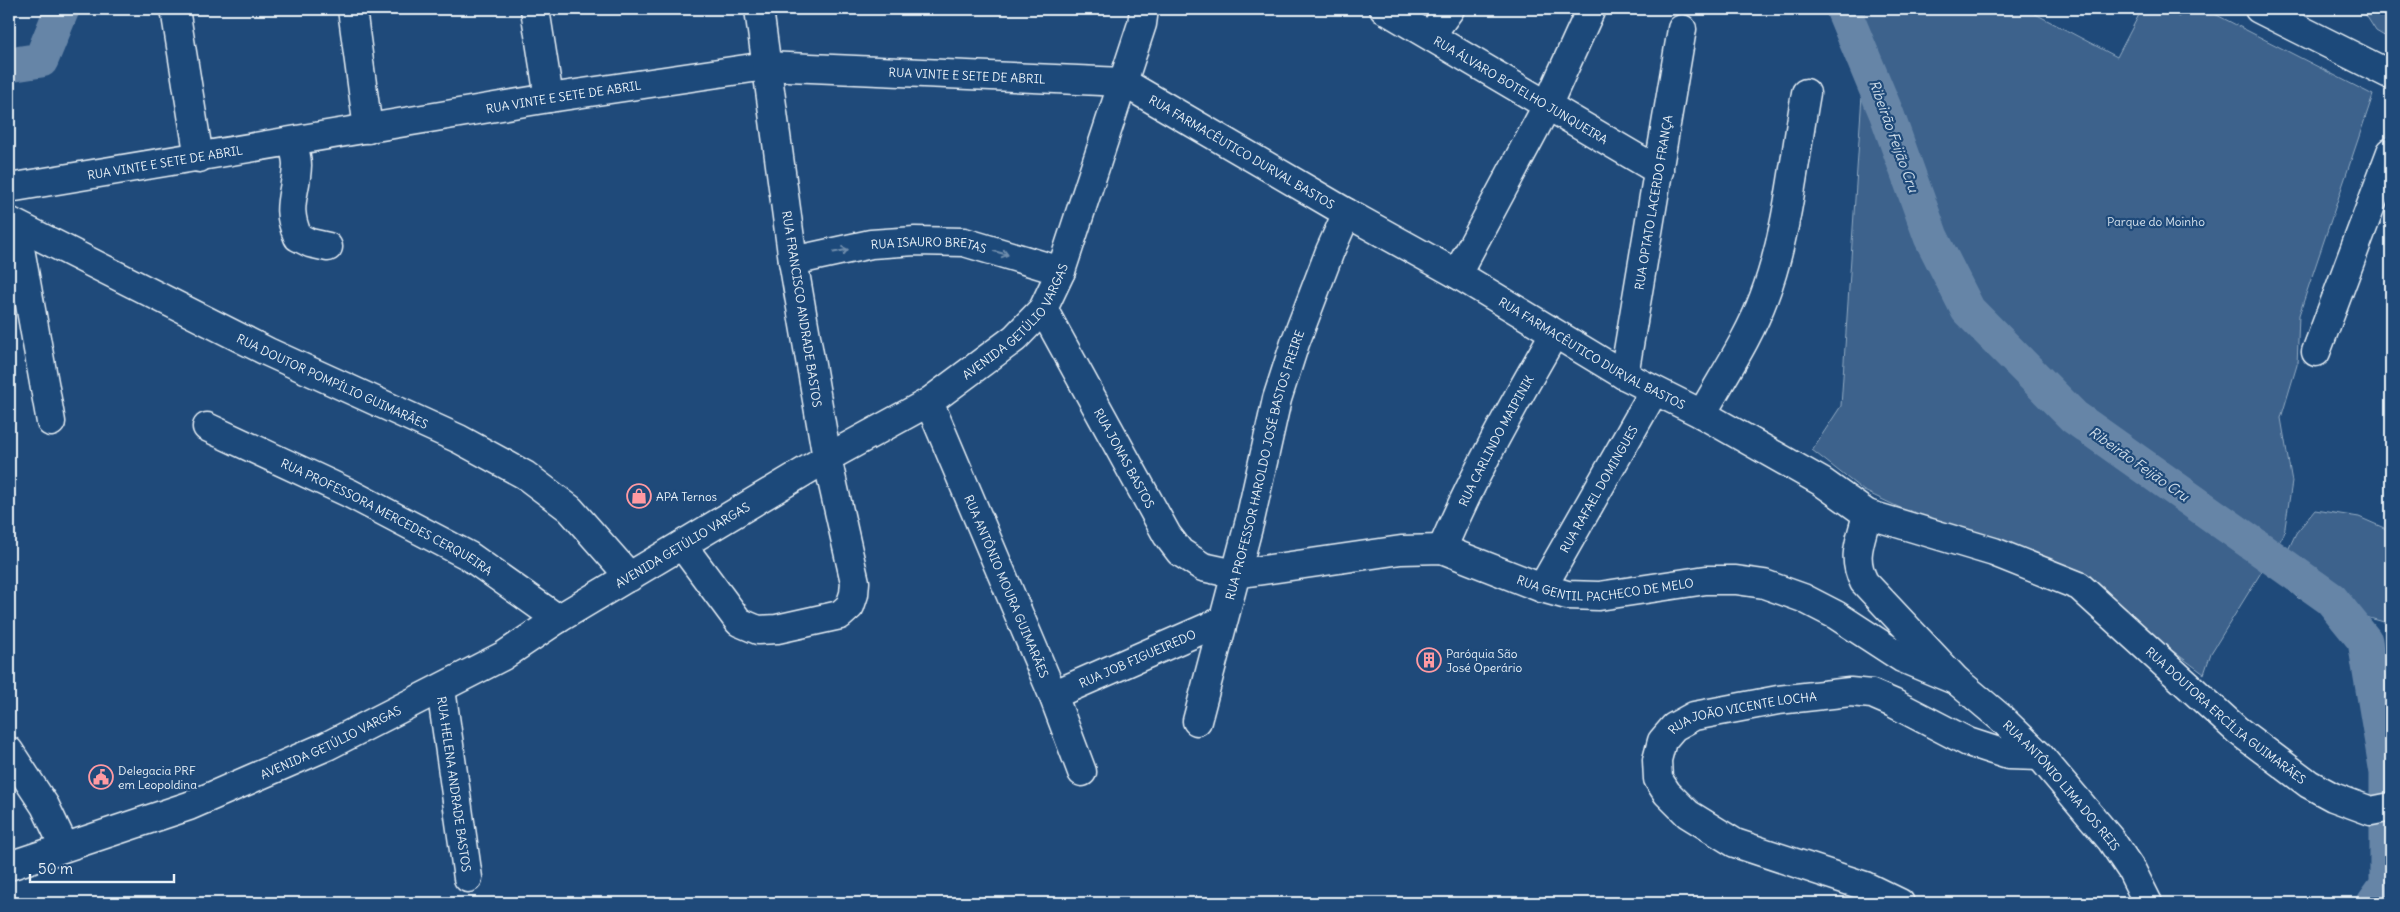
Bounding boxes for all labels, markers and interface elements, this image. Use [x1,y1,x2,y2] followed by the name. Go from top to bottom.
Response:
[1431,33,1611,147] street label: RUA ÁLVARO BOTELHO JUNQUEIRA
[888,64,1046,86] street label: RUA VINTE E SETE DE ABRIL
[485,77,643,116] street label: RUA VINTE E SETE DE ABRIL
[1865,77,1923,195] water label: Ribeirão Feijão Cru
[1147,92,1338,212] street label: RUA FARMACÊUTICO DURVAL BASTOS
[1631,114,1675,291] street label: RUA OPTATO LACERDO FRANÇA
[86,142,244,182] street label: RUA VINTE E SETE DE ABRIL
[779,210,825,409] street label: RUA FRANCISCO ANDRADE BASTOS
[2107,214,2205,229] park label: Parque do Moinho
[870,233,989,256] street label: RUA ISAURO BRETAS
[832,245,848,255] one-way arrow
[992,248,1008,258] one-way arrow
[959,261,1071,382] street label: AVENIDA GETÚLIO VARGAS
[1496,294,1688,412] street label: RUA FARMACÊUTICO DURVAL BASTOS
[1222,328,1307,601] street label: RUA PROFESSOR HAROLDO JOSÉ BASTOS FREIRE
[234,330,431,432] street label: RUA DOUTOR POMPÍLIO GUIMARÃES
[1455,372,1537,509] street label: RUA CARLINDO MAIPINIK
[1091,405,1158,511] street label: RUA JONAS BASTOS
[1556,422,1641,555] street label: RUA RAFAEL DOMINGUES
[2085,423,2193,506] water label: Ribeirão Feijão Cru
[279,455,496,578] street label: RUA PROFESSORA MERCEDES CERQUEIRA
[626,483,652,509] shop icon: APA Ternos
[656,489,717,504] place label: APA Ternos
[962,492,1052,680] street label: RUA ANTÔNIO MOURA GUIMARÃES
[612,498,752,591] street label: AVENIDA GETÚLIO VARGAS
[1515,571,1694,604] street label: RUA GENTIL PACHECO DE MELO
[1076,626,1198,690] street label: RUA JOB FIGUEIREDO
[2143,643,2309,787] street label: RUA DOUTORA ERCÍLIA GUIMARÃES
[1446,646,1522,675] place label: Paróquia São José Operário
[1416,647,1442,673] building icon: Paróquia São José Operário
[1664,688,1818,737] street label: RUA JOÃO VICENTE LOCHA
[435,695,475,873] street label: RUA HELENA ANDRADE BASTOS
[258,702,404,782] street label: AVENIDA GETÚLIO VARGAS
[2000,717,2124,854] street label: RUA ANTÔNIO LIMA DOS REIS
[118,763,197,792] place label: Delegacia PRF em Leopoldina
[88,764,114,790] public building icon: Delegacia PRF em Leopoldina
[30,852,174,884] scale bar
[38,859,73,878] text: 50 m

